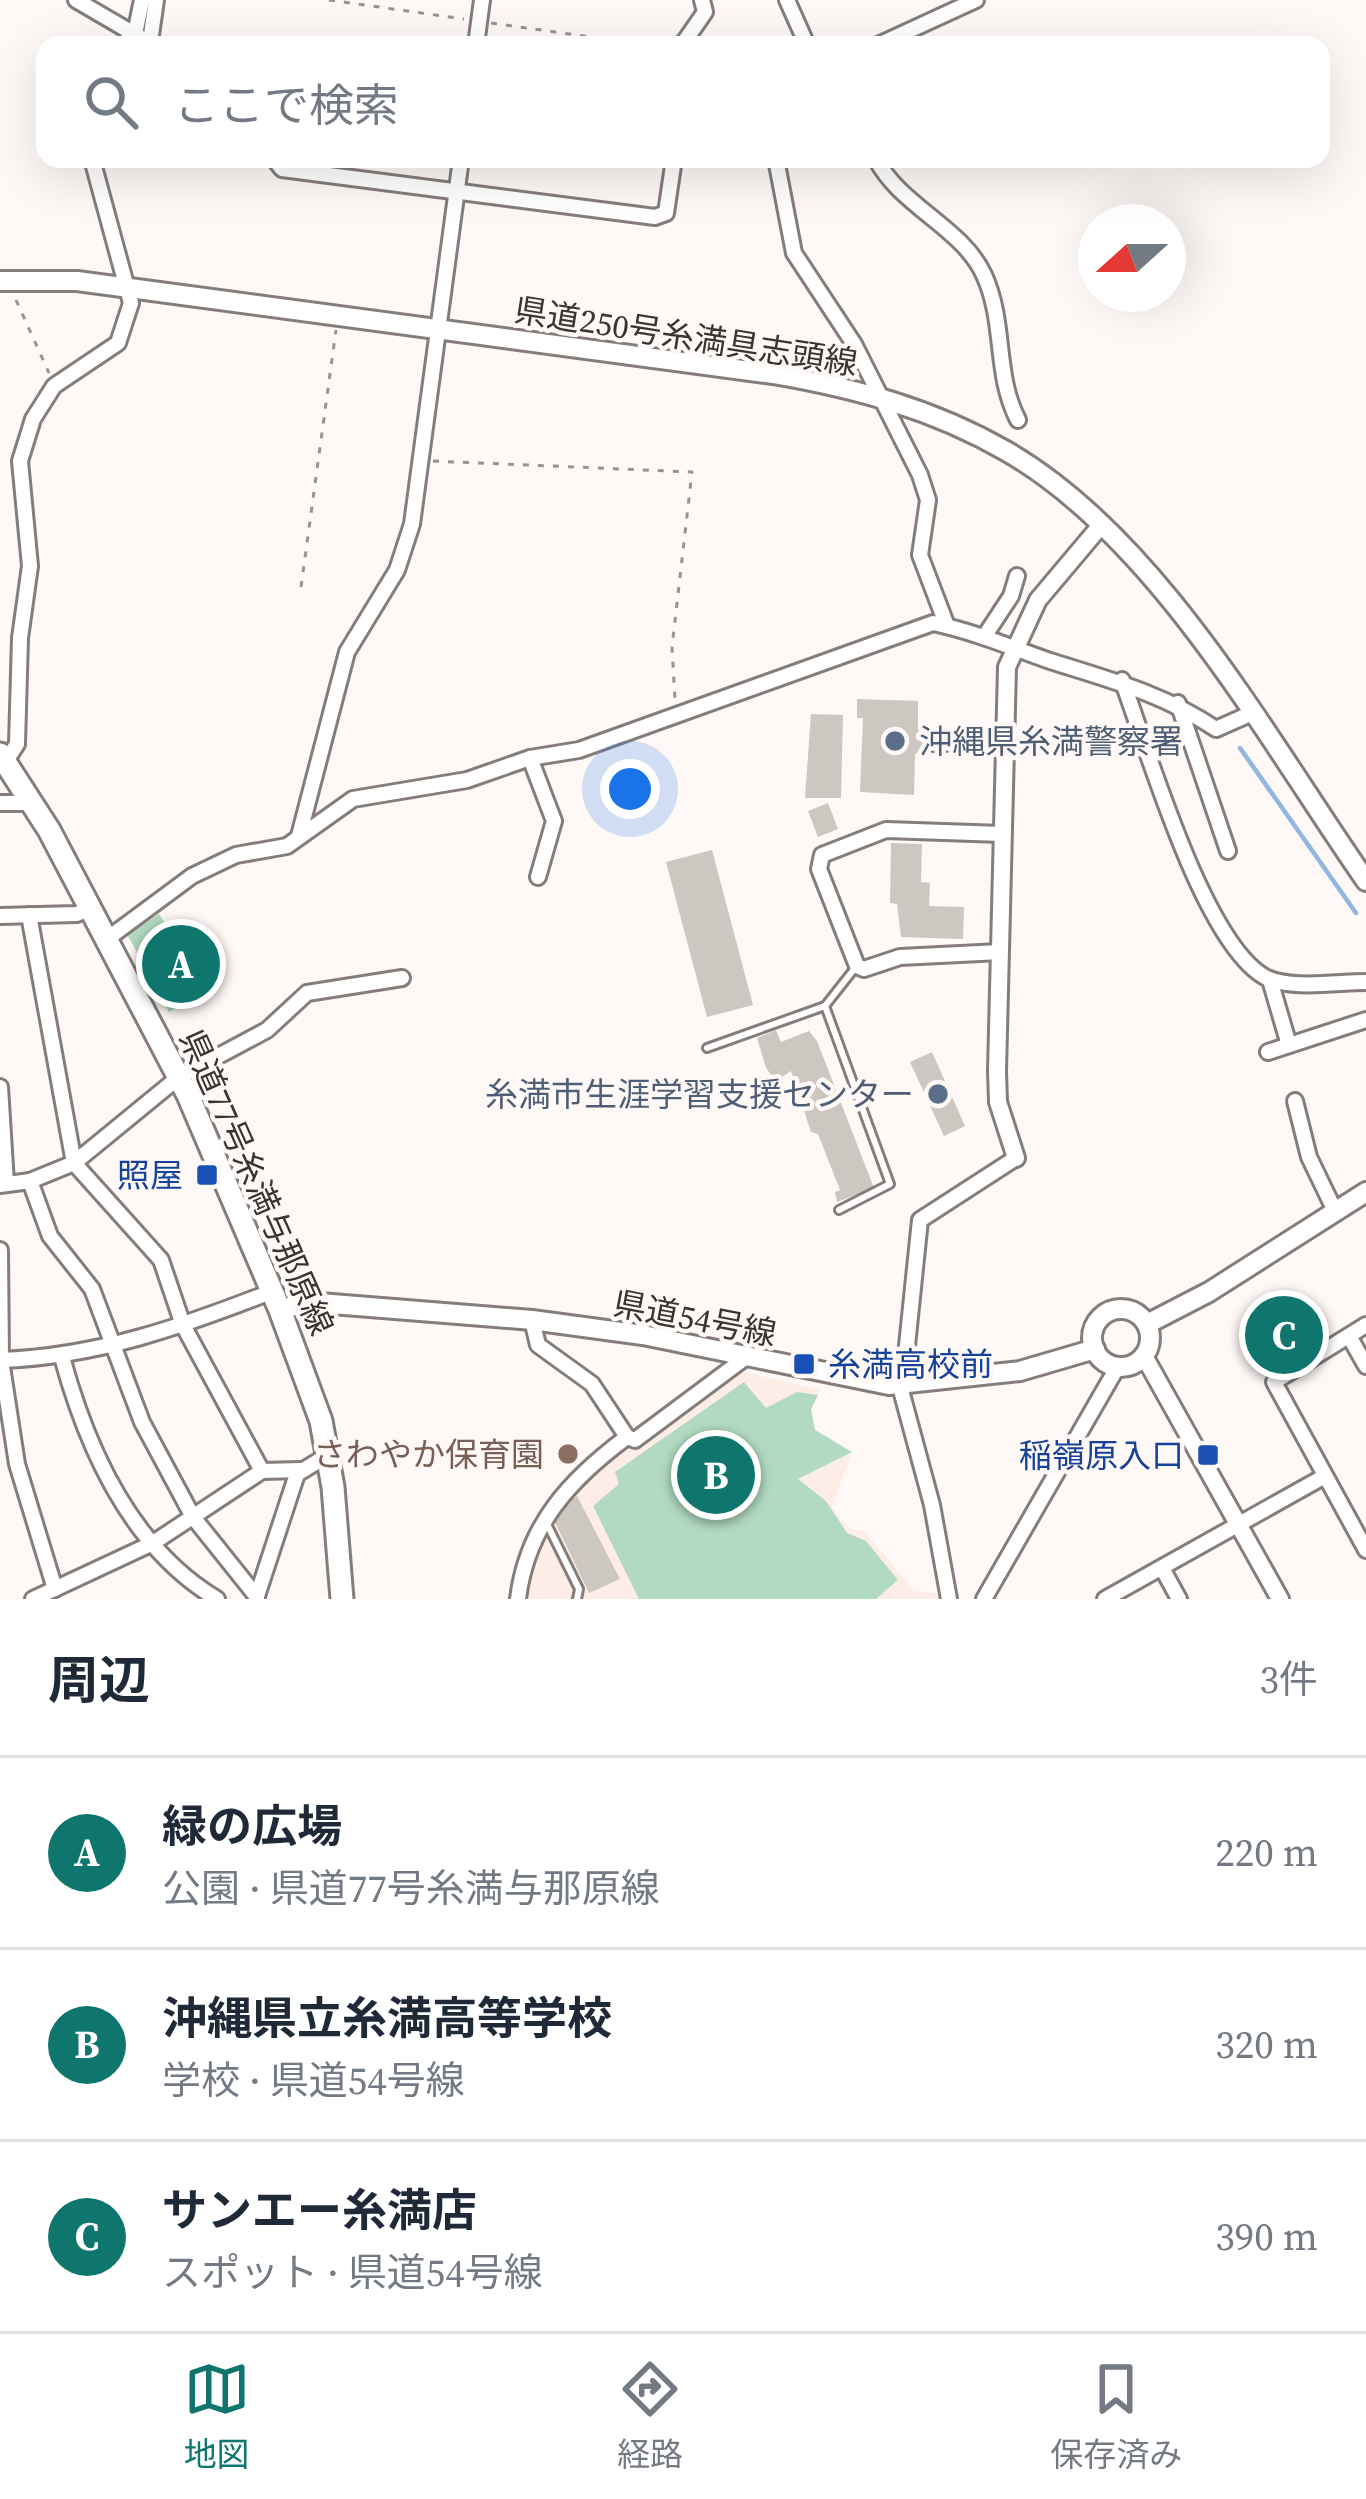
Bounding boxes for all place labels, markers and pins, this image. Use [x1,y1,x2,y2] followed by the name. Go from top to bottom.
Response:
[919,719,1183,764] place label: 沖縄県糸満警察署
[882,728,908,754] marker: 沖縄県糸満警察署
[142,919,220,1009] pin: A
[485,1072,914,1117] place label: 糸満市生涯学習支援センター
[925,1081,951,1107] marker: 糸満市生涯学習支援センター
[117,1153,183,1198] place label: 照屋
[194,1162,220,1188] marker: 照屋
[1245,1290,1323,1380] pin: C
[828,1342,993,1387] place label: 糸満高校前
[791,1351,817,1377] marker: 糸満高校前
[677,1430,755,1520] pin: B
[313,1432,544,1477] place label: さわやか保育園
[1019,1433,1184,1478] place label: 稲嶺原入口
[555,1441,581,1467] marker: さわやか保育園
[1195,1442,1221,1468] marker: 稲嶺原入口

